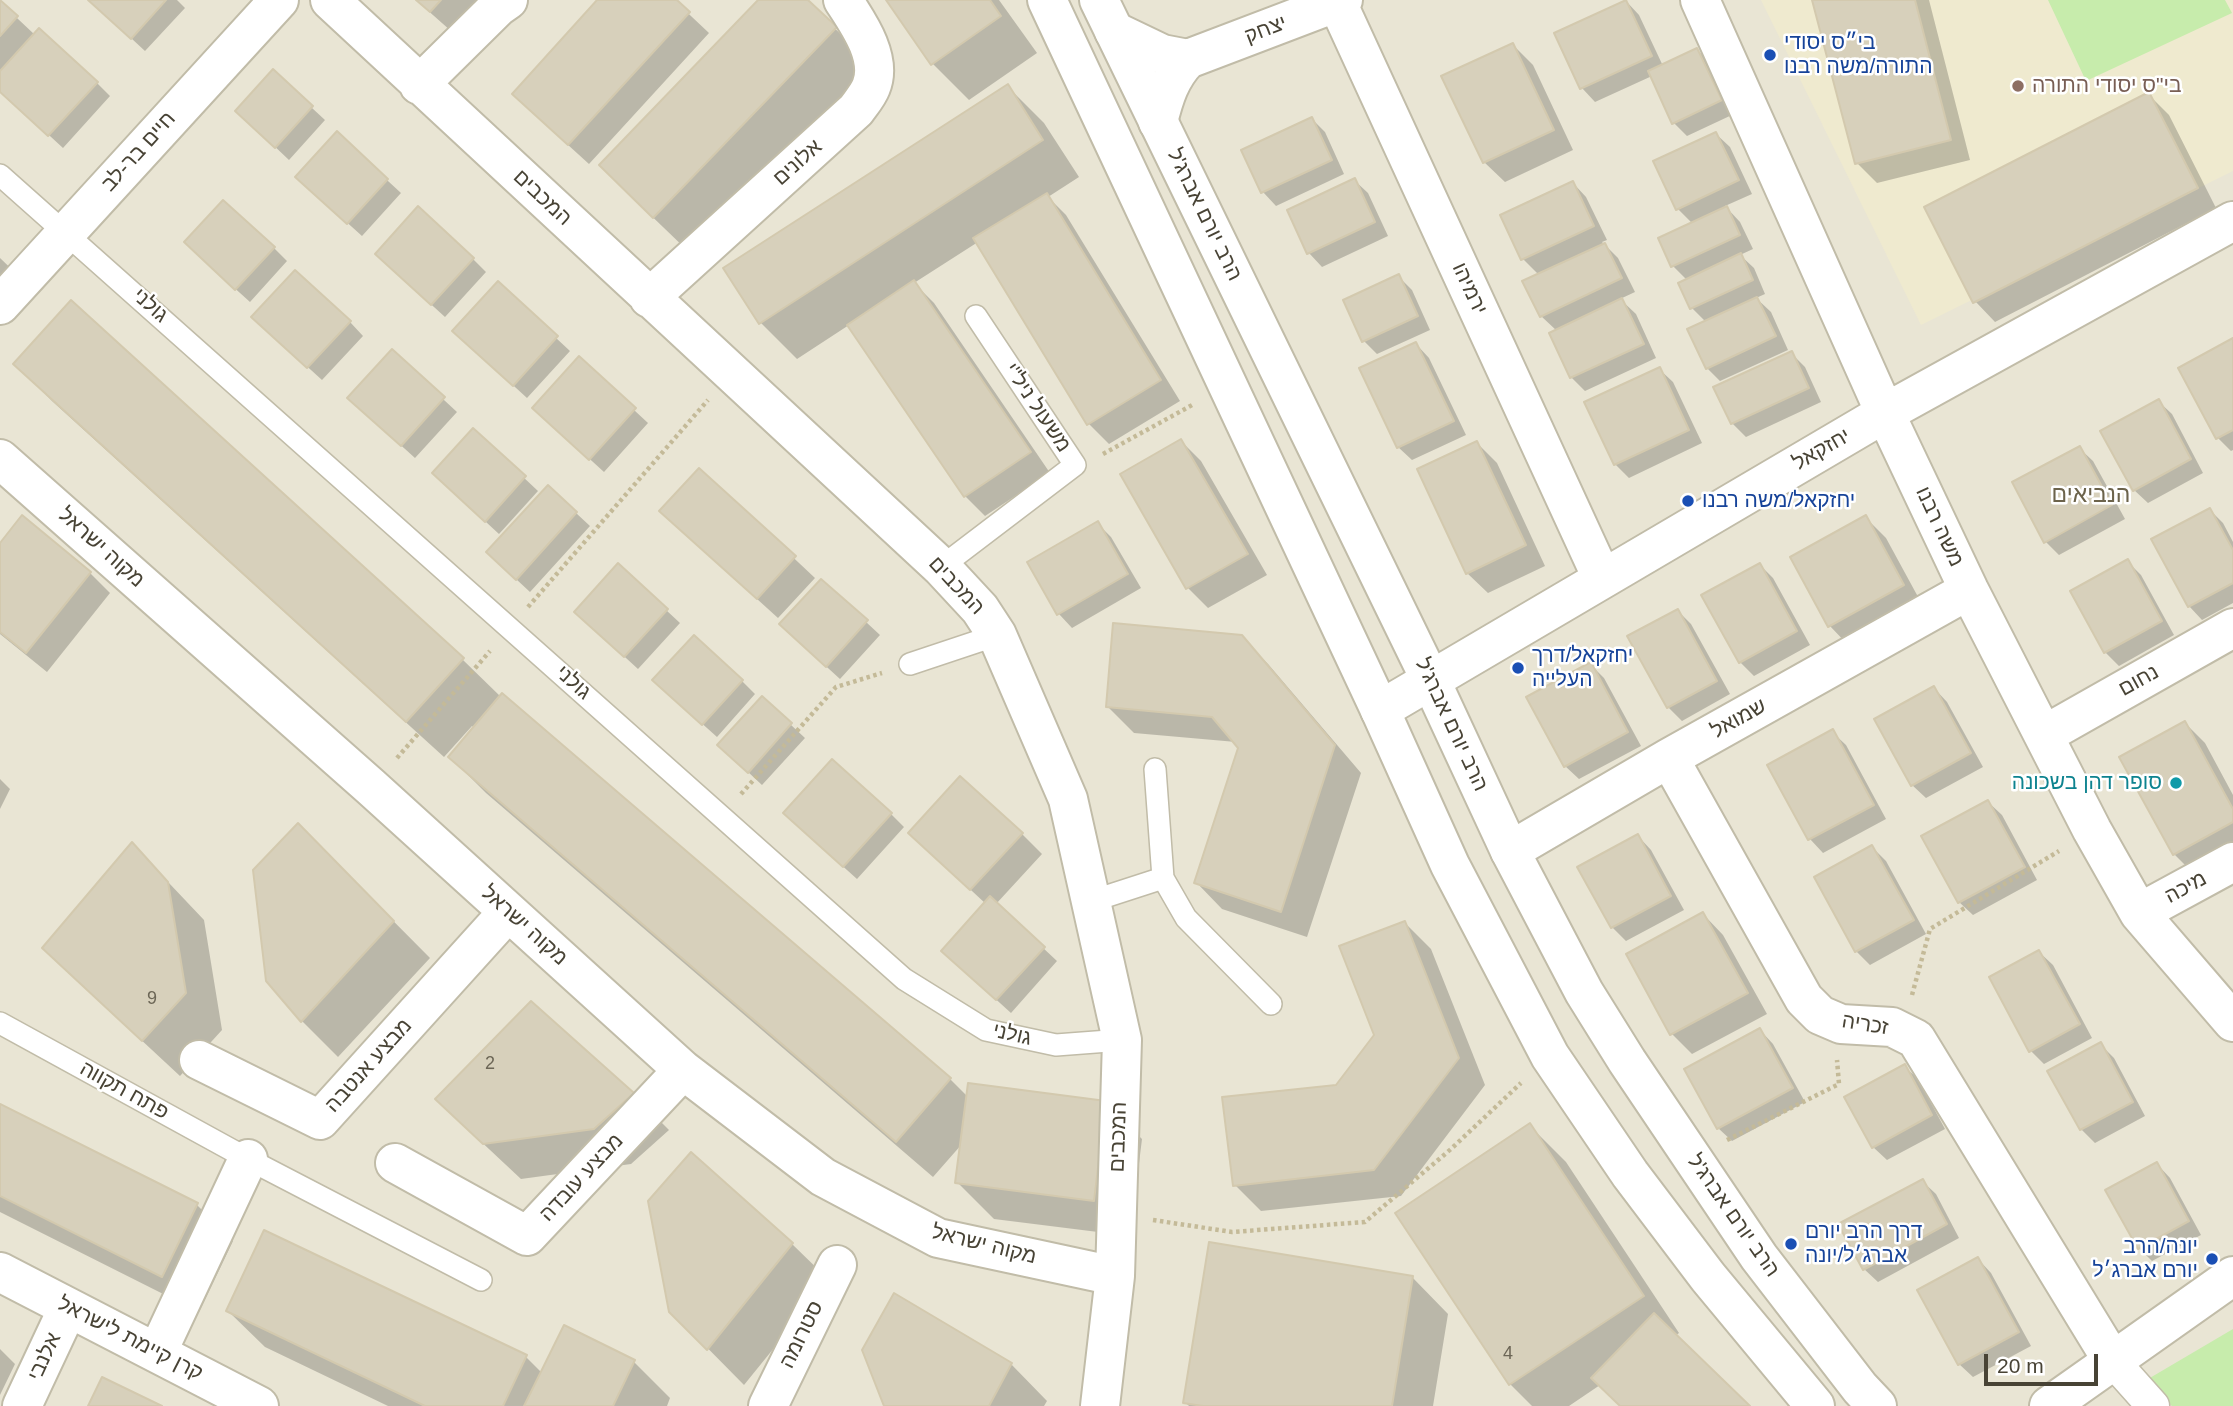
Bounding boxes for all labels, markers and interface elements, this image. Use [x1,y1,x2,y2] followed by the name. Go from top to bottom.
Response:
[1241,11,1291,49] street label: יצחק
[1784,30,1932,80] place label: בי״ס יסודי התורה/משה רבנו
[1762,47,1778,63] marker: בי״ס יסודי התורה/משה רבנו
[2032,73,2181,99] place label: בי"ס יסודי התורה
[2010,78,2026,94] marker: בי"ס יסודי התורה
[97,107,181,197] street label: חיים בר-לב
[768,135,828,191] street label: אלונים
[1161,145,1247,285] street label: הרב יורם אברג'ל
[508,165,576,231] street label: המכבים
[1446,259,1492,319] street label: ירמיהו
[127,284,173,328] street label: גולני
[998,359,1076,457] street label: משעול ניל"י
[1789,424,1855,476] street label: יחזקאל
[2052,482,2130,510] district label: הנביאים
[1910,483,1968,571] street label: משה רבנו
[1702,488,1855,514] place label: יחזקאל/משה רבנו
[1680,493,1696,509] marker: יחזקאל/משה רבנו
[53,503,149,593] street label: מקוה ישראל
[923,552,989,620] street label: המכבים
[1532,643,1633,693] place label: יחזקאל/דרך העלייה
[1409,655,1493,795] street label: הרב יורם אברג'ל
[1510,660,1526,676] marker: יחזקאל/דרך העלייה
[2115,660,2163,702] street label: נחום
[550,661,596,705] street label: גולני
[1707,694,1771,744] street label: שמואל
[2012,770,2162,796] place label: סופר דהן בשכונה
[2168,775,2184,791] marker: סופר דהן בשכונה
[2161,867,2211,909] street label: מיכה
[476,881,572,971] street label: מקוה ישראל
[147,988,157,1010] house number: 9
[1840,1009,1890,1041] street label: זכריה
[320,1014,418,1118] street label: מבצע אנטבה
[990,1018,1034,1052] street label: גולני
[485,1053,495,1075] house number: 2
[75,1056,173,1126] street label: פתח תקווה
[1105,1101,1133,1173] street label: המכבים
[535,1129,629,1227] street label: מבצע עובדה
[1681,1150,1785,1282] street label: הרב יורם אברג'ל
[1805,1219,1922,1269] place label: דרך הרב יורם אברג׳ל/יונה
[929,1220,1039,1270] street label: מקוה ישראל
[2092,1234,2198,1284] place label: יונה/הרב יורם אברג׳ל
[1783,1236,1799,1252] marker: דרך הרב יורם אברג׳ל/יונה
[2204,1251,2220,1267] marker: יונה/הרב יורם אברג׳ל
[53,1292,207,1386] street label: קרן קיימת לישראל
[775,1297,829,1373] street label: סטרומה
[23,1329,67,1385] street label: אלנבי
[1988,1340,2102,1384] scale bar
[1503,1343,1513,1365] house number: 4
[1997,1354,2044,1377] text: 20 m

